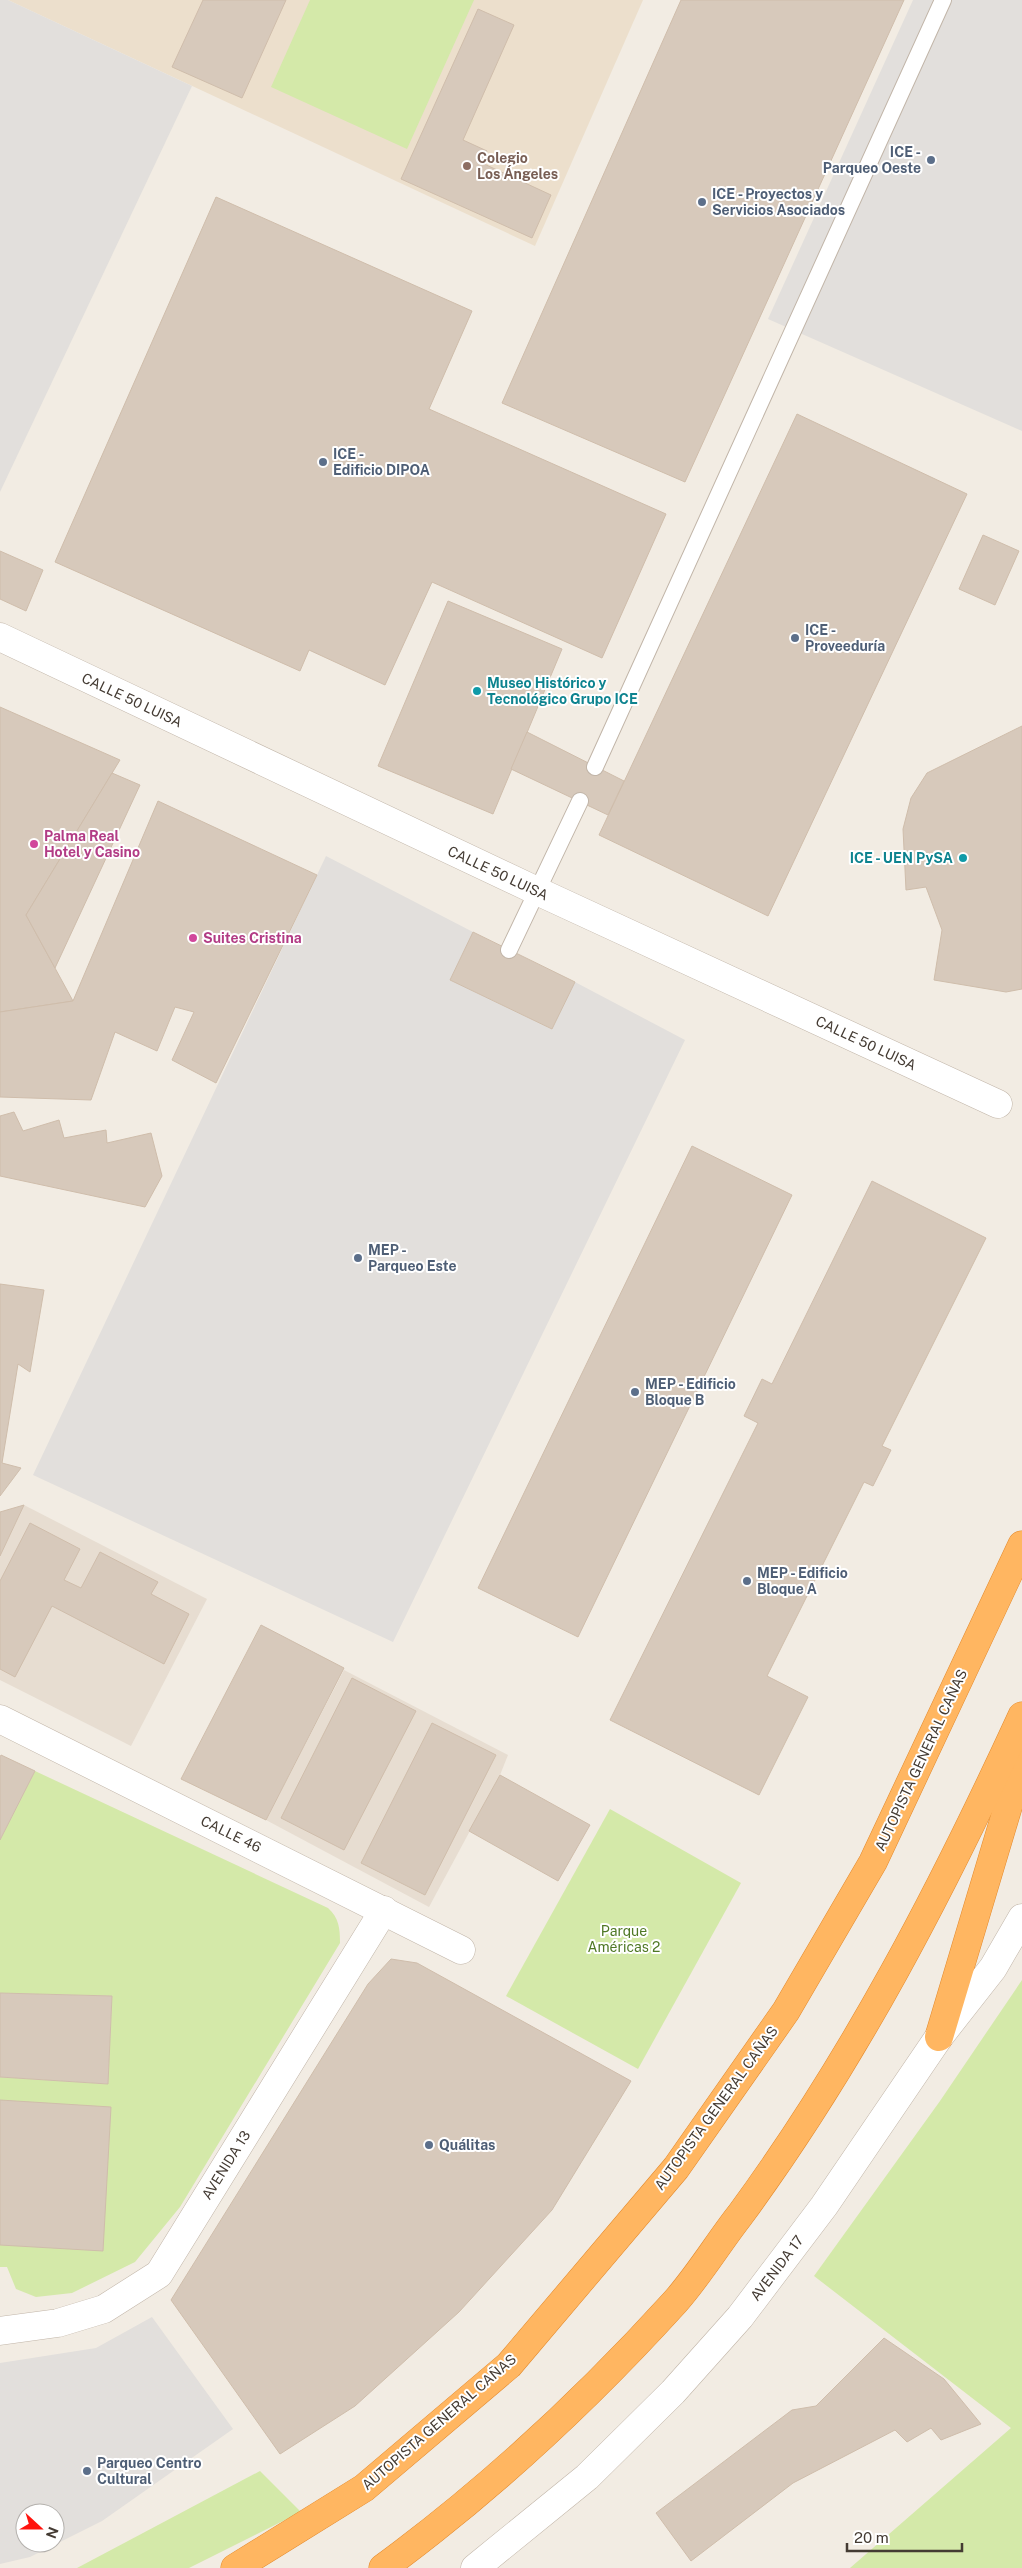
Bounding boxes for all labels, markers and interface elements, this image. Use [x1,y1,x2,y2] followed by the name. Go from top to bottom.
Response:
[823,144,921,176] place label: ICE - Parqueo Oeste
[477,150,558,182] place label: Colegio Los Ángeles
[925,154,937,166] marker: ICE - Parqueo Oeste
[461,160,473,172] marker: Colegio Los Ángeles
[712,186,845,218] place label: ICE - Proyectos y Servicios Asociados
[696,196,708,208] marker: ICE - Proyectos y Servicios Asociados
[333,446,430,478] place label: ICE - Edificio DIPOA
[317,456,329,468] marker: ICE - Edificio DIPOA
[805,622,885,654] place label: ICE - Proveeduría
[789,632,801,644] marker: ICE - Proveeduría
[79,670,185,730] street label: CALLE 50 LUISA
[487,675,638,707] place label: Museo Histórico y Tecnológico Grupo ICE
[471,685,483,697] marker: Museo Histórico y Tecnológico Grupo ICE
[44,828,140,860] place label: Palma Real Hotel y Casino
[28,838,40,850] marker: Palma Real Hotel y Casino
[445,843,551,903] street label: CALLE 50 LUISA
[850,850,953,866] place label: ICE - UEN PySA
[957,852,969,864] marker: ICE - UEN PySA
[203,930,302,946] place label: Suites Cristina
[187,932,199,944] marker: Suites Cristina
[813,1013,919,1073] street label: CALLE 50 LUISA
[368,1242,457,1274] place label: MEP - Parqueo Este
[352,1252,364,1264] marker: MEP - Parqueo Este
[645,1376,736,1408] place label: MEP - Edificio Bloque B
[629,1386,641,1398] marker: MEP - Edificio Bloque B
[757,1565,848,1597] place label: MEP - Edificio Bloque A
[741,1575,753,1587] marker: MEP - Edificio Bloque A
[871,1666,970,1853] street label: AUTOPISTA GENERAL CAÑAS
[198,1813,264,1856] street label: CALLE 46
[588,1923,660,1955] park label: Parque Américas 2
[650,2022,781,2193] street label: AUTOPISTA GENERAL CAÑAS
[198,2127,254,2202] street label: AVENIDA 13
[439,2137,495,2153] place label: Quálitas
[423,2139,435,2151] marker: Quálitas
[747,2232,807,2304] street label: AVENIDA 17
[358,2350,519,2493] street label: AUTOPISTA GENERAL CAÑAS
[97,2455,202,2487] place label: Parqueo Centro Cultural
[81,2465,93,2477] marker: Parqueo Centro Cultural
[15,2503,65,2553] north arrow
[847,2520,962,2552] scale bar
[43,2525,62,2541] text: N
[854,2529,889,2546] text: 20 m

